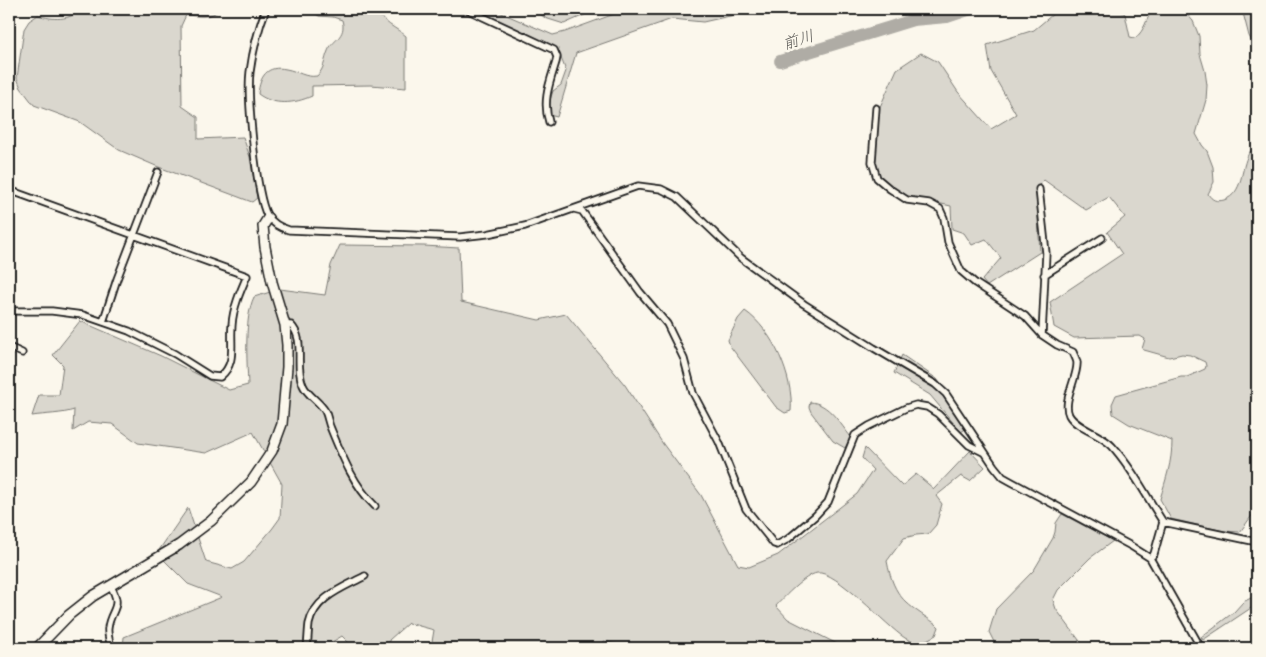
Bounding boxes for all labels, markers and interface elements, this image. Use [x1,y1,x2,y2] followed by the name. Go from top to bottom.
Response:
[780,25,816,53] water label: 前川

